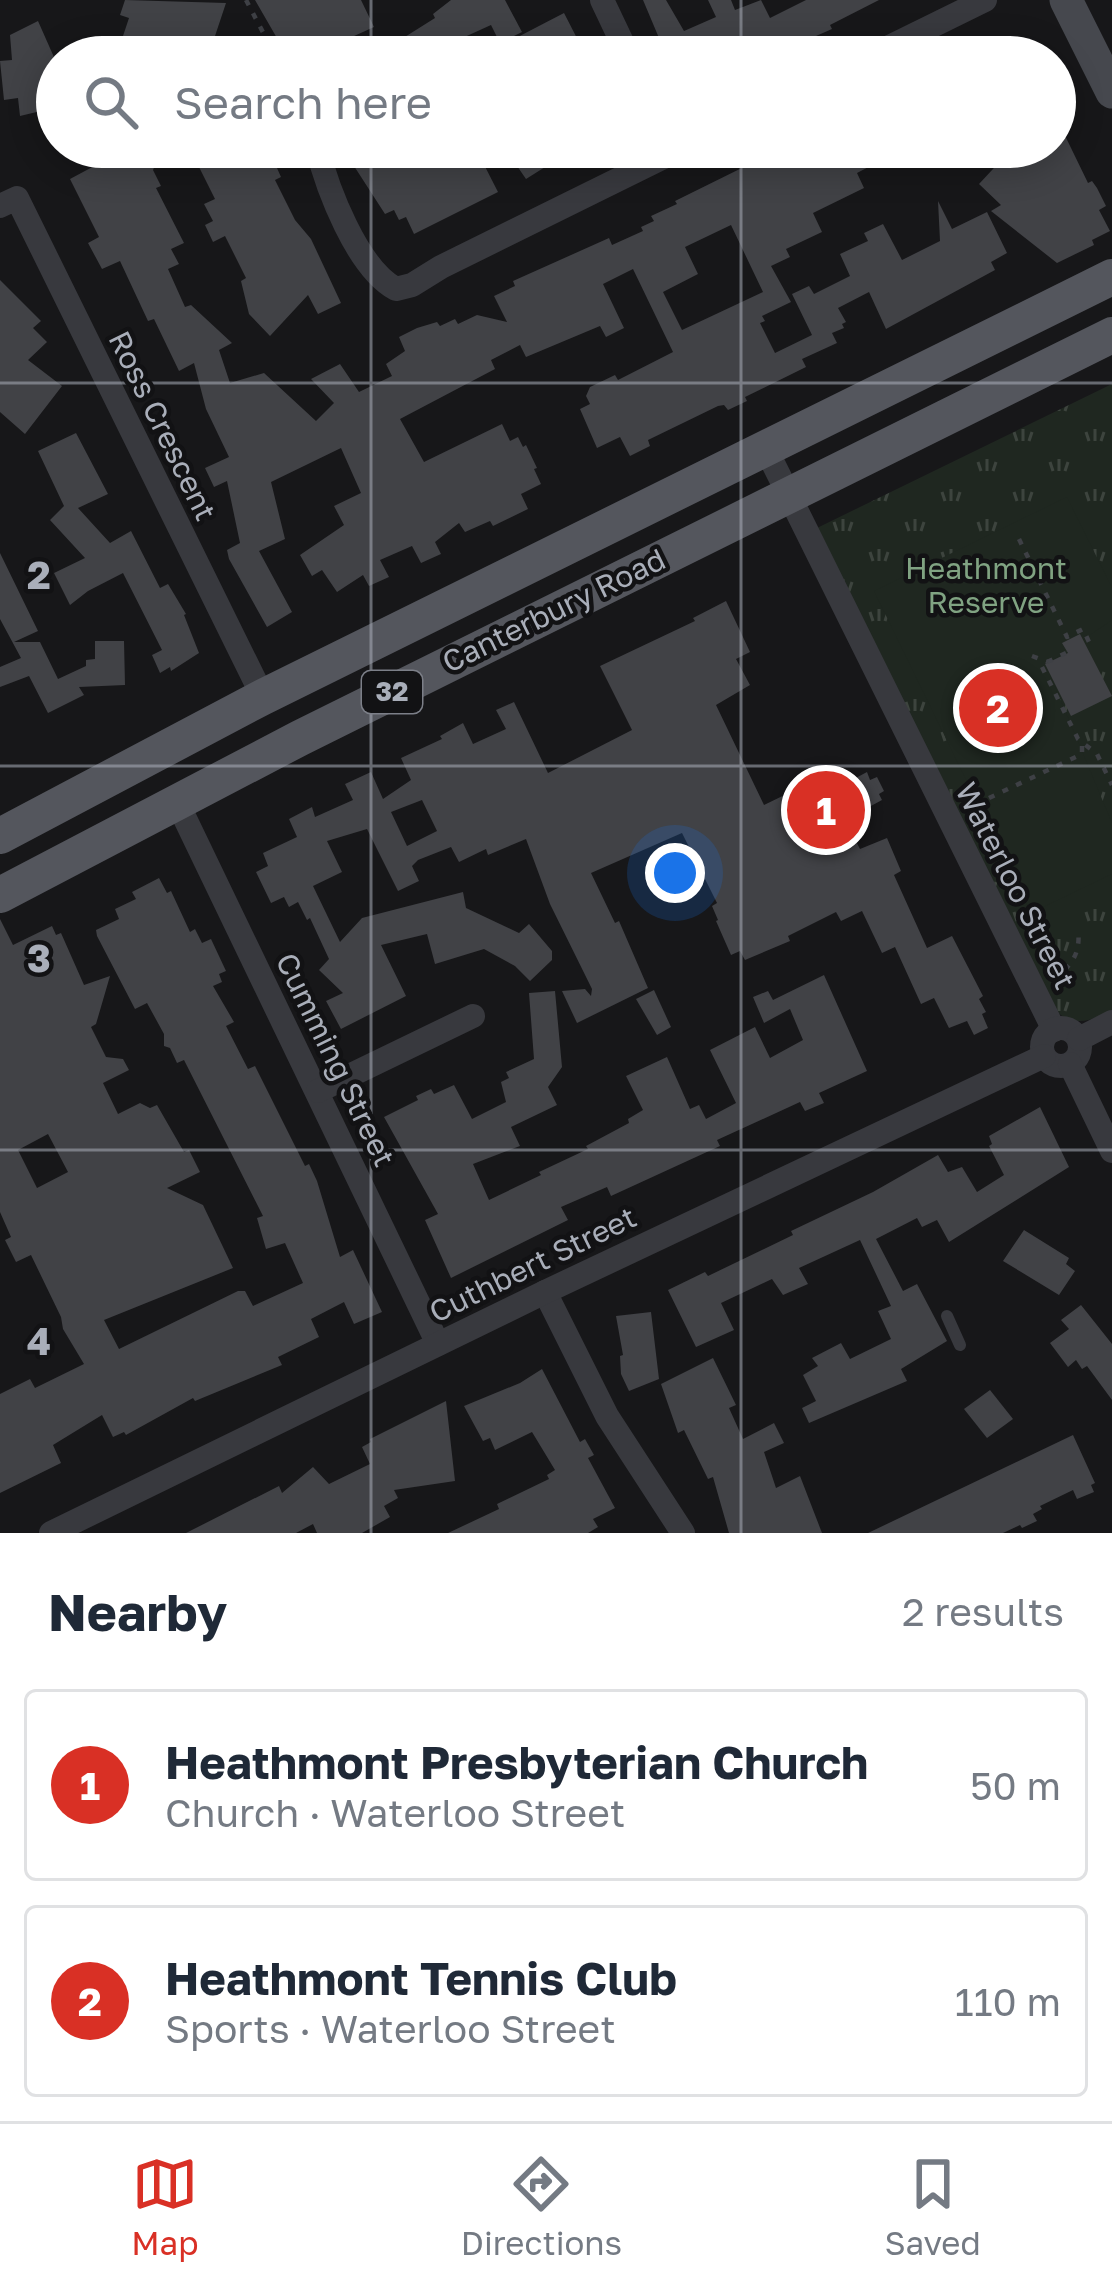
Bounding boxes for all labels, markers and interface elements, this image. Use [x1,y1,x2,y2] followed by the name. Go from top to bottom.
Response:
[36,36,1076,168] search box
[78,69,144,135] icon: search
[174,75,432,129] text: Search here
[101,325,224,526] street label: Ross Crescent
[436,541,671,680] street label: Canterbury Road
[905,550,1067,620] park label: Heathmont Reserve
[27,551,51,598] text: 2
[959,663,1037,753] pin: 2
[362,671,422,713] road number: 32
[787,765,865,855] pin: 1
[948,776,1083,995] street label: Waterloo Street
[645,843,705,903] your location
[27,934,51,981] text: 3
[269,947,403,1172] street label: Cumming Street
[423,1199,642,1330] street label: Cuthbert Street
[27,1317,51,1364] text: 4
[48,1581,227,1642] text: Nearby
[902,1588,1064,1635] text: 2 results
[165,1735,868,1789] text: Heathmont Presbyterian Church
[80,1762,100,1809] text: 1
[970,1762,1061,1809] text: 50 m
[165,1789,625,1836] text: Church · Waterloo Street
[165,1951,677,2005] text: Heathmont Tennis Club
[78,1978,102,2025] text: 2
[955,1978,1061,2025] text: 110 m
[165,2005,616,2052] text: Sports · Waterloo Street
[131,2151,199,2262] tab: Map
[461,2151,622,2262] tab: Directions
[884,2151,981,2262] tab: Saved

